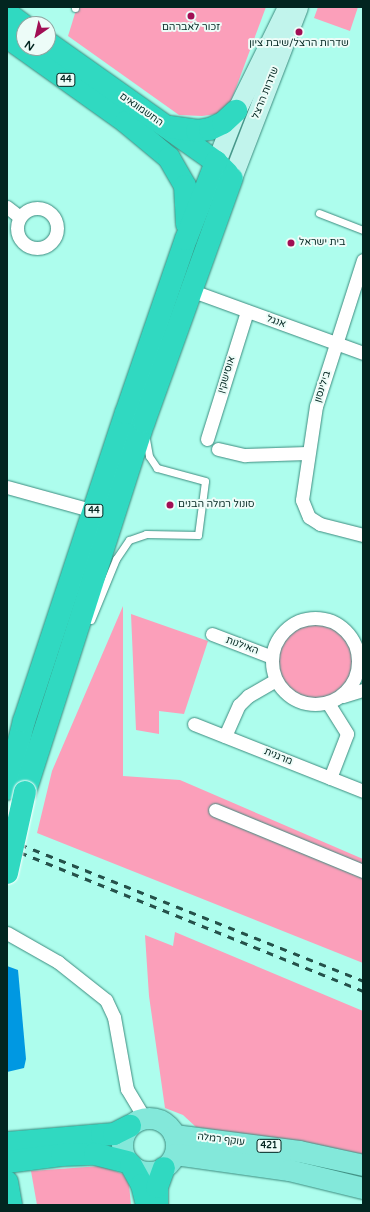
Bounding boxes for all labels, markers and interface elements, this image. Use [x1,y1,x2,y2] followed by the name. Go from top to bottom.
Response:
[186,11,196,21] marker: זכור לאברהם
[16,16,56,56] north arrow
[162,22,220,34] place label: זכור לאברהם
[294,27,304,37] marker: שדרות הרצל/שיבת ציון
[22,38,37,53] text: N
[249,38,349,50] place label: שדרות הרצל/שיבת ציון
[250,65,282,121] street label: שדרות הרצל
[56,73,76,87] road number: 44
[117,91,165,129] street label: החשמונאים
[299,237,345,249] place label: בית ישראל
[286,238,296,248] marker: בית ישראל
[265,313,287,331] street label: אנגל
[216,355,238,395] street label: אוסישקין
[312,370,334,404] street label: בילינסון
[178,499,254,511] place label: סונול רמלה הבנים
[165,500,175,510] marker: סונול רמלה הבנים
[84,504,104,518] road number: 44
[224,635,260,657] street label: האילנות
[262,746,294,768] street label: מרגנית
[197,1131,245,1149] street label: עוקף רמלה
[256,1139,282,1153] road number: 421

